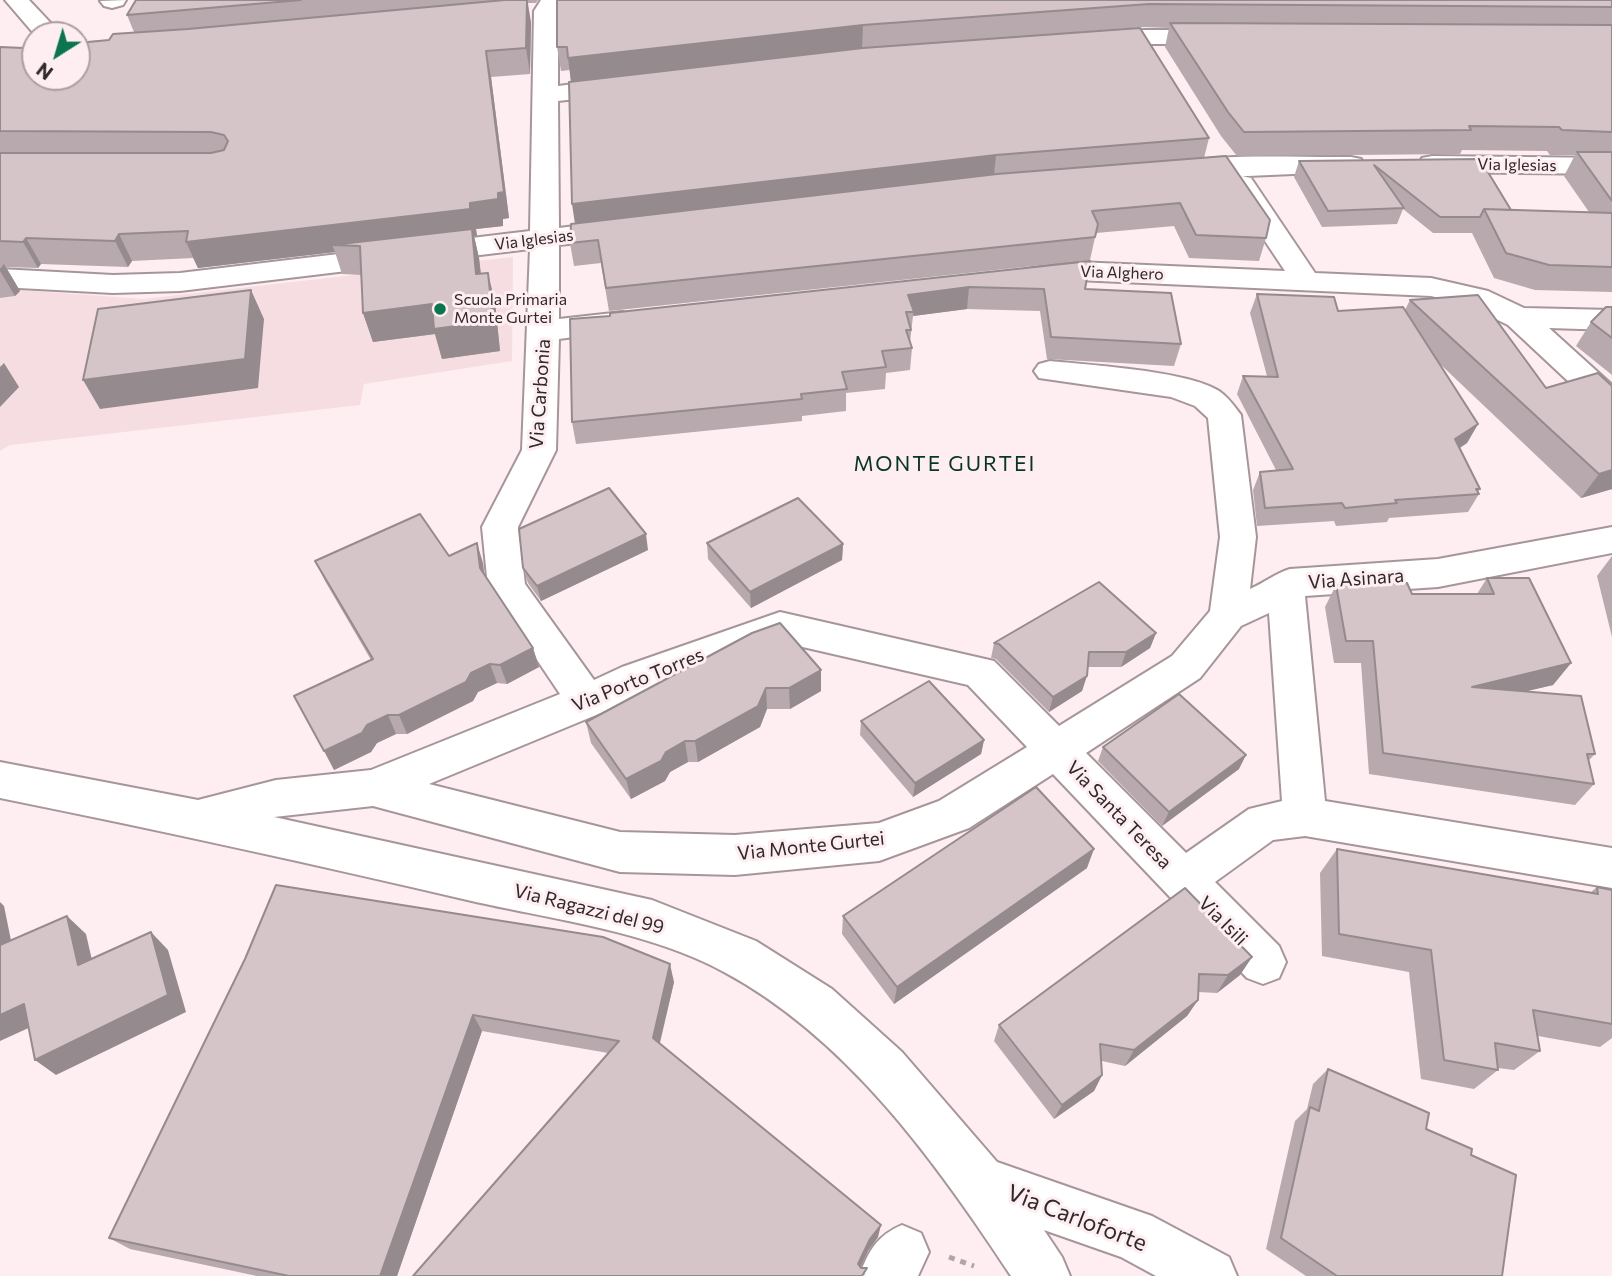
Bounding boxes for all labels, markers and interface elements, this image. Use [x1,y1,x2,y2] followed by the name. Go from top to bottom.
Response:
[21,21,91,91] north arrow
[32,58,57,85] text: N
[1477,155,1557,175] street label: Via Iglesias
[494,226,574,254] street label: Via Iglesias
[1080,262,1164,284] street label: Via Alghero
[454,290,567,328] place label: Scuola Primaria Monte Gurtei
[432,301,448,317] marker: Scuola Primaria Monte Gurtei
[525,338,555,450] street label: Via Carbonia
[855,451,1035,477] district label: MONTE GURTEI
[1307,564,1405,594] street label: Via Asinara
[569,643,707,717] street label: Via Porto Torres
[1062,756,1176,874] street label: Via Santa Teresa
[736,827,886,865] street label: Via Monte Gurtei
[511,879,667,939] street label: Via Ragazzi del 99
[1194,892,1252,950] street label: Via Isili
[1003,1179,1151,1257] street label: Via Carloforte

